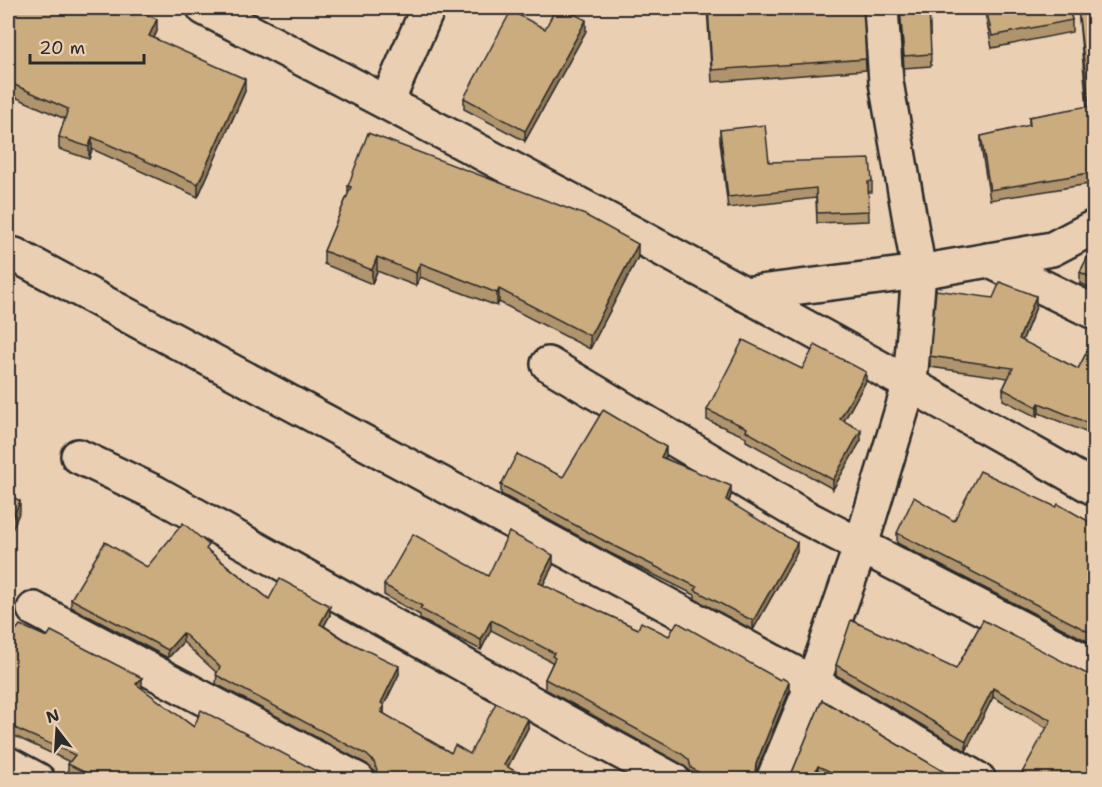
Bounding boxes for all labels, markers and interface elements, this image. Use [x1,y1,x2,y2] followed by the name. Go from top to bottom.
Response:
[30,27,144,65] scale bar
[39,36,85,60] text: 20 m
[27,700,87,760] north arrow
[44,704,62,728] text: N

